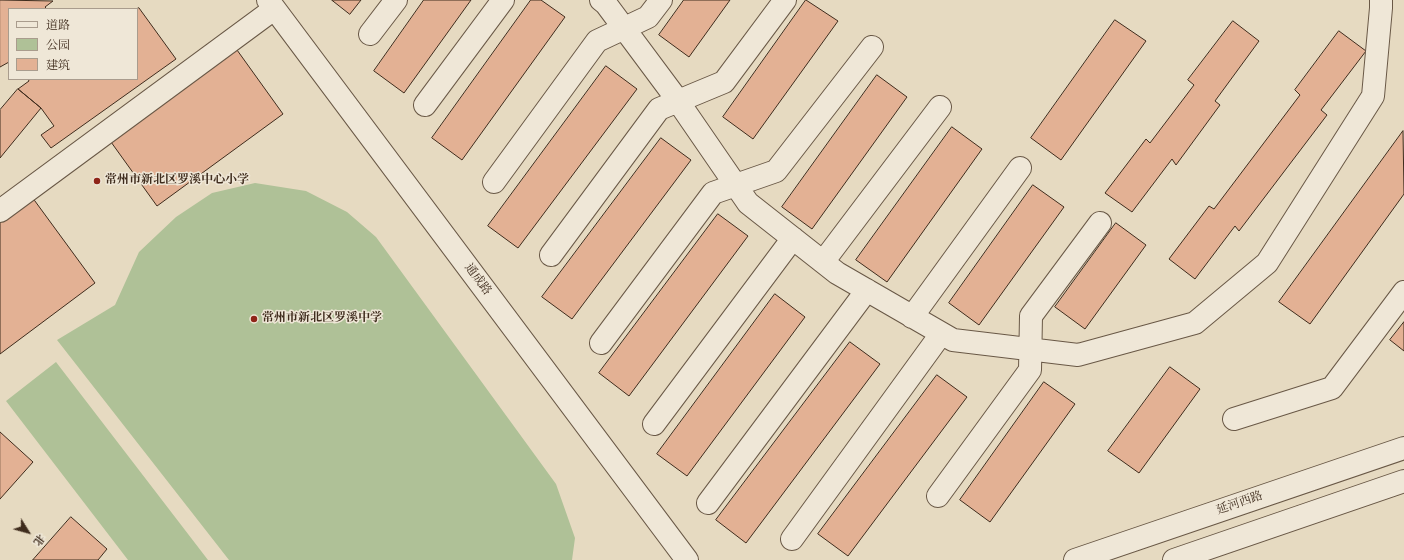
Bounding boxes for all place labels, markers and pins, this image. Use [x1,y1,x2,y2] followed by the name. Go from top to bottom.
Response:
[105,174,249,188] place label: 常州市新北区罗溪中心小学
[92,176,102,186] marker: 常州市新北区罗溪中心小学
[262,312,382,326] place label: 常州市新北区罗溪中学
[249,314,259,324] marker: 常州市新北区罗溪中学

